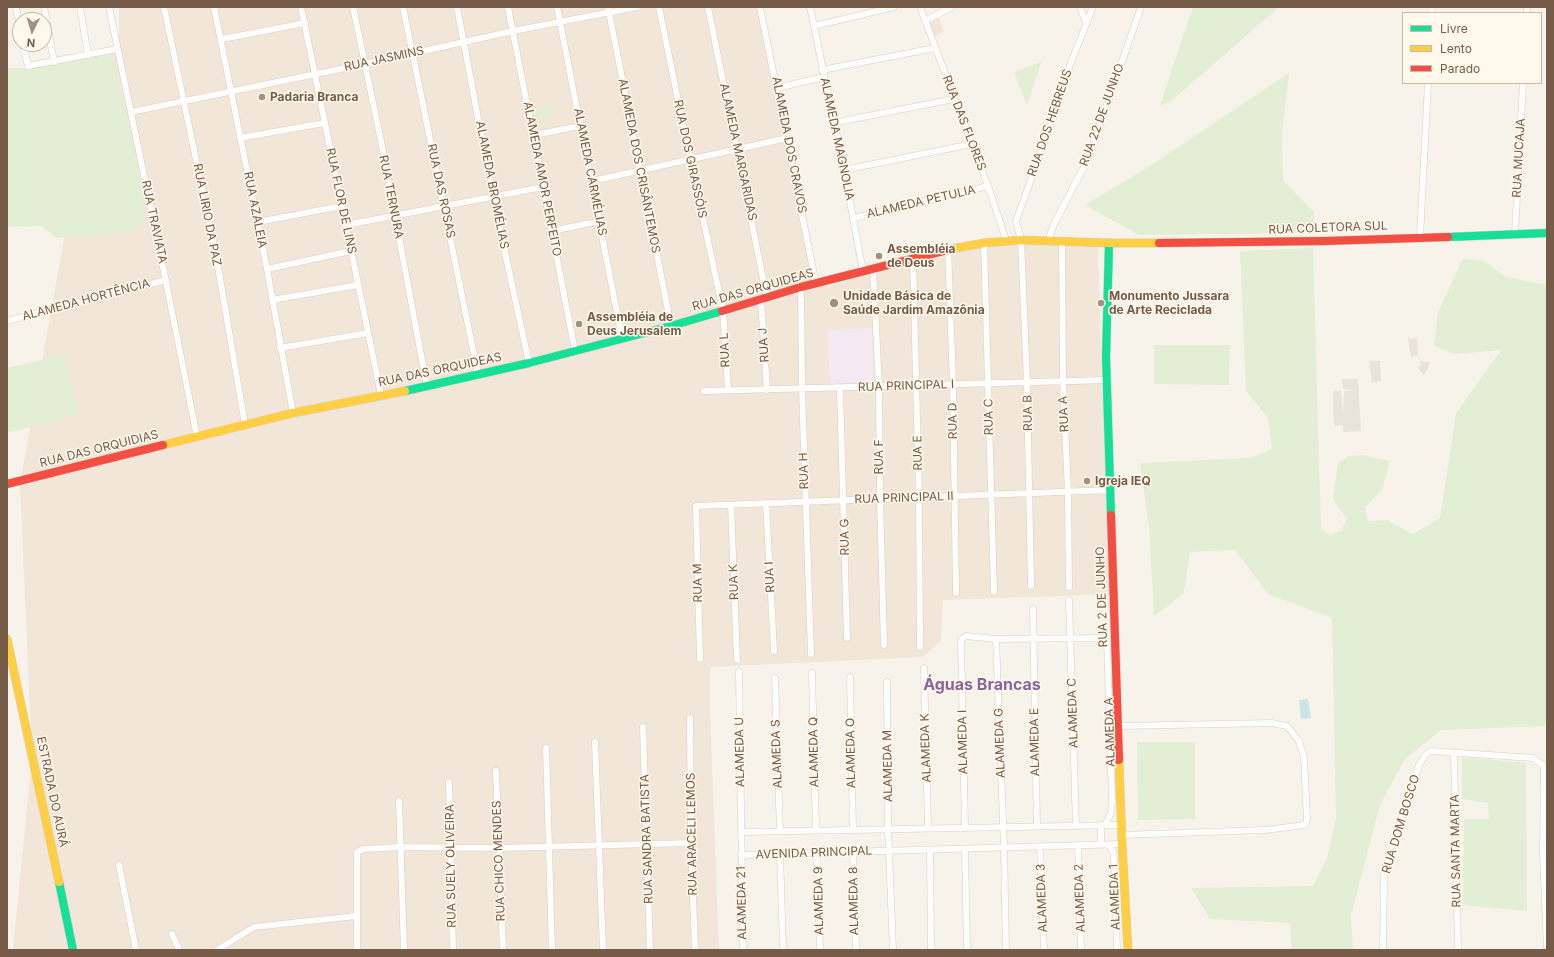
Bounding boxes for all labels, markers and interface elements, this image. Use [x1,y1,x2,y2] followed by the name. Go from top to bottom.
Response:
[12,12,52,52] north arrow
[1402,12,1542,84] legend
[1440,21,1468,36] text: Livre
[26,36,36,50] text: N
[1440,41,1472,56] text: Lento
[343,43,425,75] street label: RUA JASMINS
[1440,61,1480,76] text: Parado
[1077,62,1127,168] street label: RUA 22 DE JUNHO
[1025,67,1075,179] street label: RUA DOS HEBREUS
[939,73,989,173] street label: RUA DAS FLORES
[769,75,809,215] street label: ALAMEDA DOS CRAVOS
[817,76,857,202] street label: ALAMEDA MAGNOLIA
[615,77,663,255] street label: ALAMEDA DOS CRISÂNTEMOS
[716,82,760,222] street label: ALAMEDA MARGARIDAS
[270,90,358,104] place label: Padaria Branca
[257,92,267,102] marker: Padaria Branca
[670,98,710,220] street label: RUA DOS GIRASSÓIS
[520,100,564,258] street label: ALAMEDA AMOR PERFEITO
[571,107,609,237] street label: ALAMEDA CARMÉLIAS
[1510,118,1528,198] street label: RUA MUCAJA
[473,120,511,250] street label: ALAMEDA BROMÉLIAS
[424,142,458,240] street label: RUA DAS ROSAS
[323,147,359,255] street label: RUA FLOR DE LINS
[376,154,406,240] street label: RUA TERNURA
[190,163,224,267] street label: RUA LIRIO DA PAZ
[241,171,269,249] street label: RUA AZALEIA
[138,179,170,265] street label: RUA TRAVIATA
[865,182,977,222] street label: ALAMEDA PETULIA
[1268,219,1388,237] street label: RUA COLETORA SUL
[887,242,956,270] place label: Assembléia de Deus
[874,251,884,261] marker: Assembléia de Deus
[691,266,815,314] street label: RUA DAS ORQUIDEAS
[21,276,151,324] street label: ALAMEDA HORTÊNCIA
[843,289,985,317] place label: Unidade Básica de Saúde Jardim Amazônia
[1109,289,1229,317] place label: Monumento Jussara de Arte Reciclada
[828,297,840,309] marker: Unidade Básica de Saúde Jardim Amazônia
[1096,298,1106,308] marker: Monumento Jussara de Arte Reciclada
[587,310,681,338] place label: Assembléia de Deus Jerusalem
[574,319,584,329] marker: Assembléia de Deus Jerusalem
[756,327,772,363] street label: RUA J
[717,332,733,368] street label: RUA L
[377,350,503,390] street label: RUA DAS ORQUIDEAS
[858,377,954,395] street label: RUA PRINCIPAL I
[1020,395,1036,431] street label: RUA B
[1056,395,1072,433] street label: RUA A
[981,398,997,436] street label: RUA C
[945,403,961,439] street label: RUA D
[38,427,160,471] street label: RUA DAS ORQUIDIAS
[910,435,926,471] street label: RUA E
[872,439,886,475] street label: RUA F
[796,452,812,490] street label: RUA H
[1095,474,1151,488] place label: Igreja IEQ
[1082,476,1092,486] marker: Igreja IEQ
[854,489,954,507] street label: RUA PRINCIPAL II
[837,518,853,556] street label: RUA G
[1093,546,1111,648] street label: RUA 2 DE JUNHO
[762,561,778,593] street label: RUA I
[690,563,706,603] street label: RUA M
[726,564,742,600] street label: RUA K
[923,675,1041,695] district label: Águas Brancas
[1065,678,1081,748] street label: ALAMEDA C
[1102,697,1118,767] street label: ALAMEDA A
[992,708,1008,778] street label: ALAMEDA G
[1027,708,1043,776] street label: ALAMEDA E
[955,710,971,774] street label: ALAMEDA I
[918,713,934,783] street label: ALAMEDA K
[732,717,748,787] street label: ALAMEDA U
[806,717,822,787] street label: ALAMEDA Q
[843,718,859,788] street label: ALAMEDA O
[769,719,785,789] street label: ALAMEDA S
[880,730,896,802] street label: ALAMEDA M
[33,735,71,849] street label: ESTRADA DO AURÁ
[684,772,700,896] street label: RUA ARACELI LEMOS
[1379,773,1423,875] street label: RUA DOM BOSCO
[638,774,656,904] street label: RUA SANDRA BATISTA
[1448,794,1464,908] street label: RUA SANTA MARTA
[490,800,508,922] street label: RUA CHICO MENDES
[443,804,459,928] street label: RUA SUELY OLIVEIRA
[755,844,873,862] street label: AVENIDA PRINCIPAL
[1034,863,1050,933] street label: ALAMEDA 3
[1072,863,1088,933] street label: ALAMEDA 2
[1107,864,1123,930] street label: ALAMEDA 1
[734,866,750,940] street label: ALAMEDA 21
[811,867,827,935] street label: ALAMEDA 9
[846,867,862,935] street label: ALAMEDA 8

